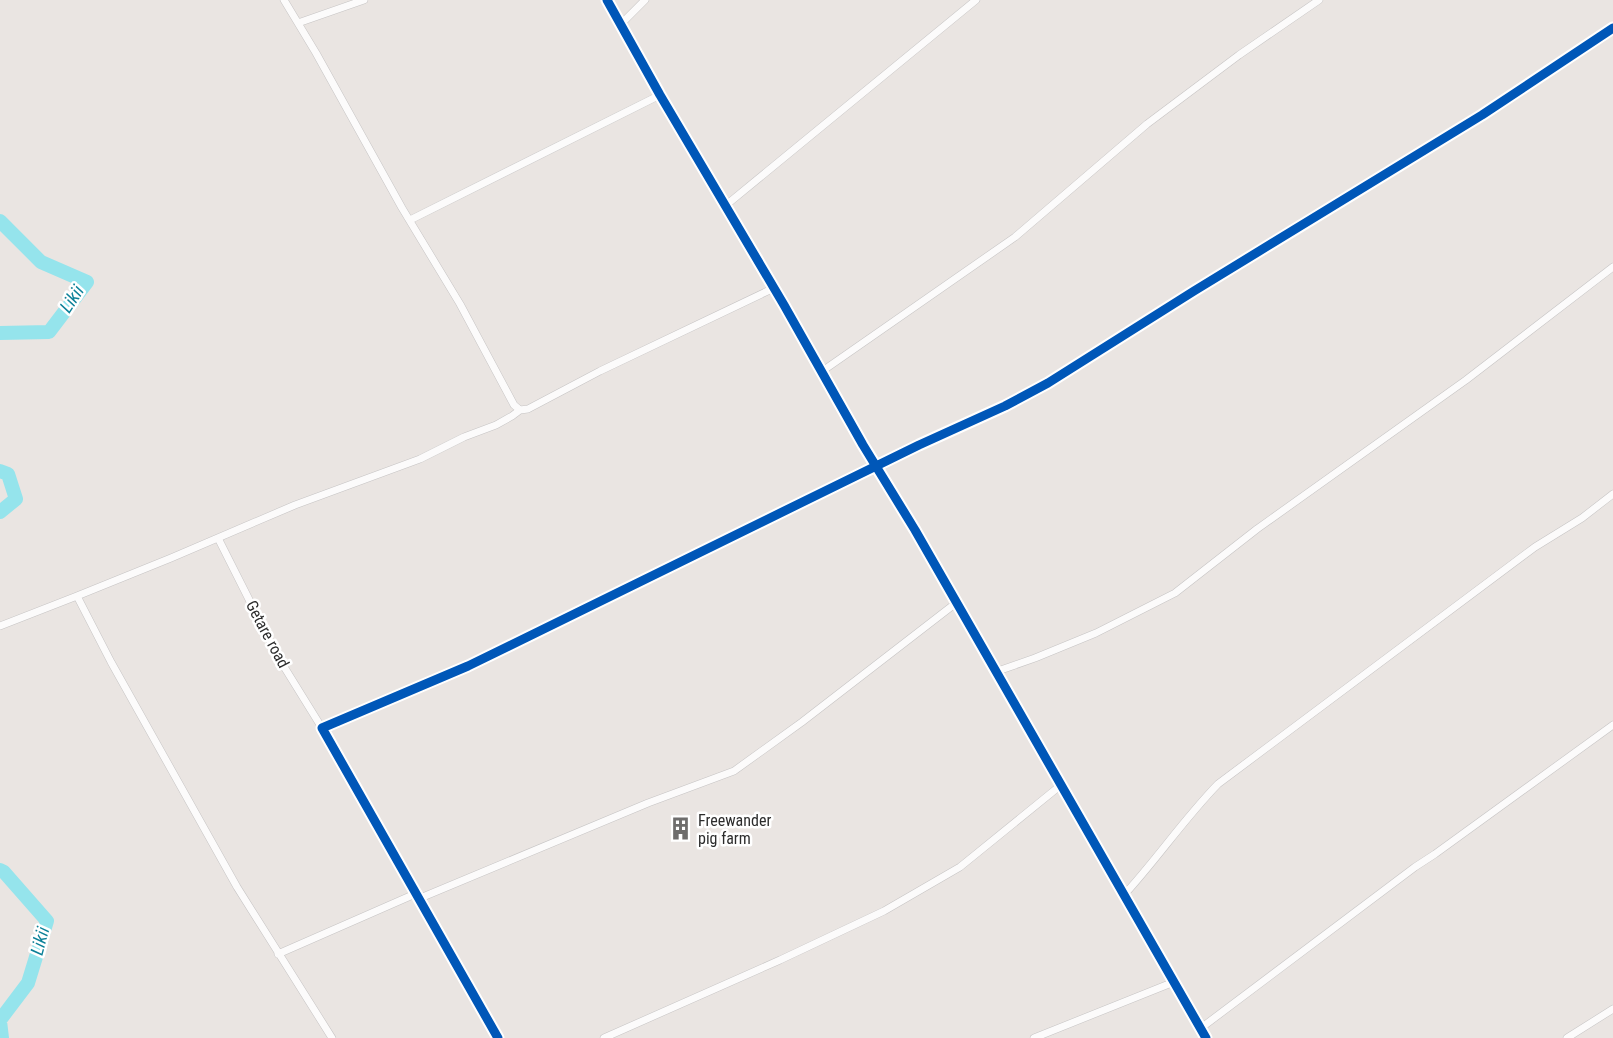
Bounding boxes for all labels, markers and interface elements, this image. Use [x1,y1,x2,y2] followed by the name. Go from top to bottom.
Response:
[55,280,89,316] water label: Likii
[242,597,293,671] street label: Getare road
[698,811,771,848] place label: Freewander pig farm
[667,816,693,842] building icon: Freewander pig farm
[26,924,54,957] water label: Likii

